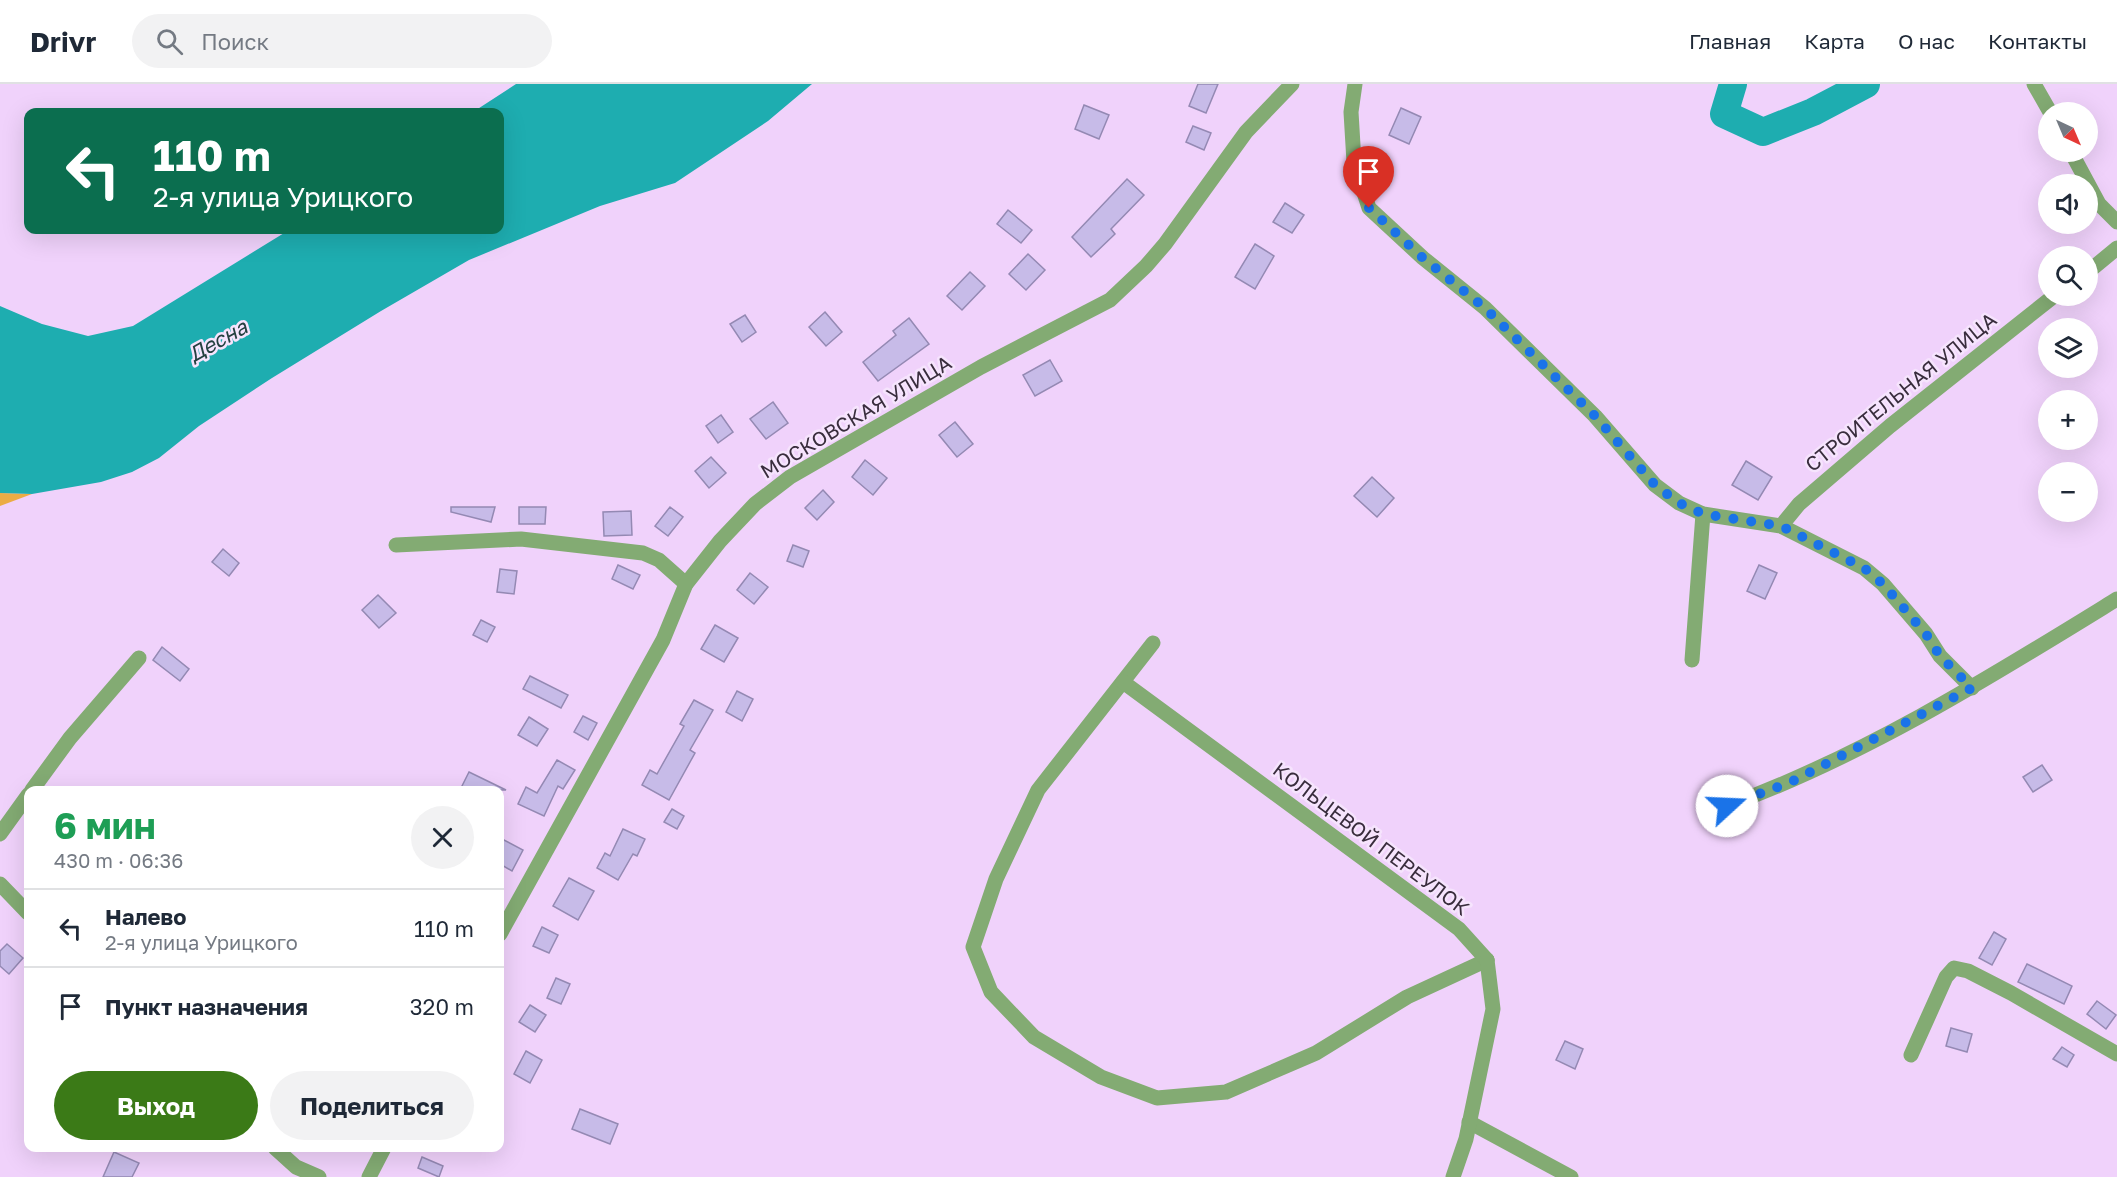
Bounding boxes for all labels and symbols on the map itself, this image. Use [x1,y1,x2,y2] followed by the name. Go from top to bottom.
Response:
[2038,102,2098,162] north arrow
[1343,146,1394,208] pin
[1800,307,2001,476] street label: СТРОИТЕЛЬНАЯ УЛИЦА
[183,313,253,367] water label: Десна
[756,350,955,483] street label: МОСКОВСКАЯ УЛИЦА
[1269,757,1474,920] street label: КОЛЬЦЕВОЙ ПЕРЕУЛОК
[1695,774,1759,838] position arrow

